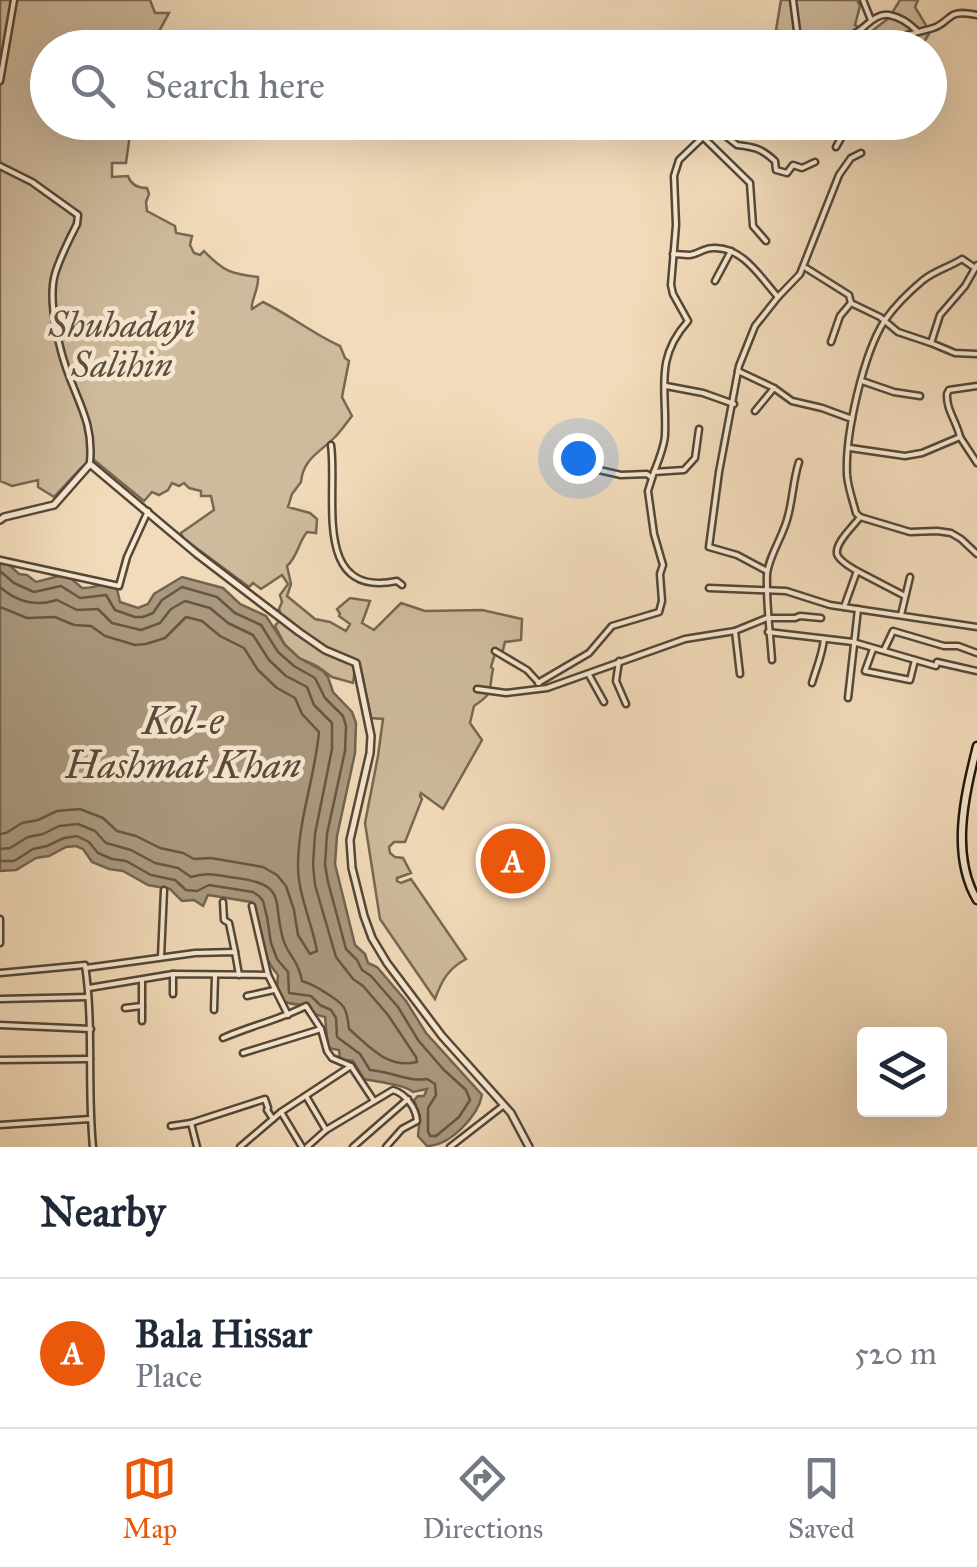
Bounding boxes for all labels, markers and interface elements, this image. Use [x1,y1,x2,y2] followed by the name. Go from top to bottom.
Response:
[30,30,947,140] search box
[65,58,120,113] icon: search
[145,62,325,108] text: Search here
[48,304,195,387] park label: Shuhadayi Salihin
[553,433,604,484] your location
[64,698,301,788] water label: Kol-e Hashmat Khan
[480,824,546,898] pin: A
[857,1027,947,1117] map controls
[857,1027,947,1117] button: layers
[40,1186,165,1238] text: Nearby
[135,1311,312,1357] text: Bala Hissar
[62,1334,83,1373] text: A
[854,1334,937,1373] text: 520 m
[135,1357,202,1396] text: Place
[122,1451,177,1546] tab: Map
[422,1451,543,1546] tab: Directions
[788,1451,855,1546] tab: Saved

